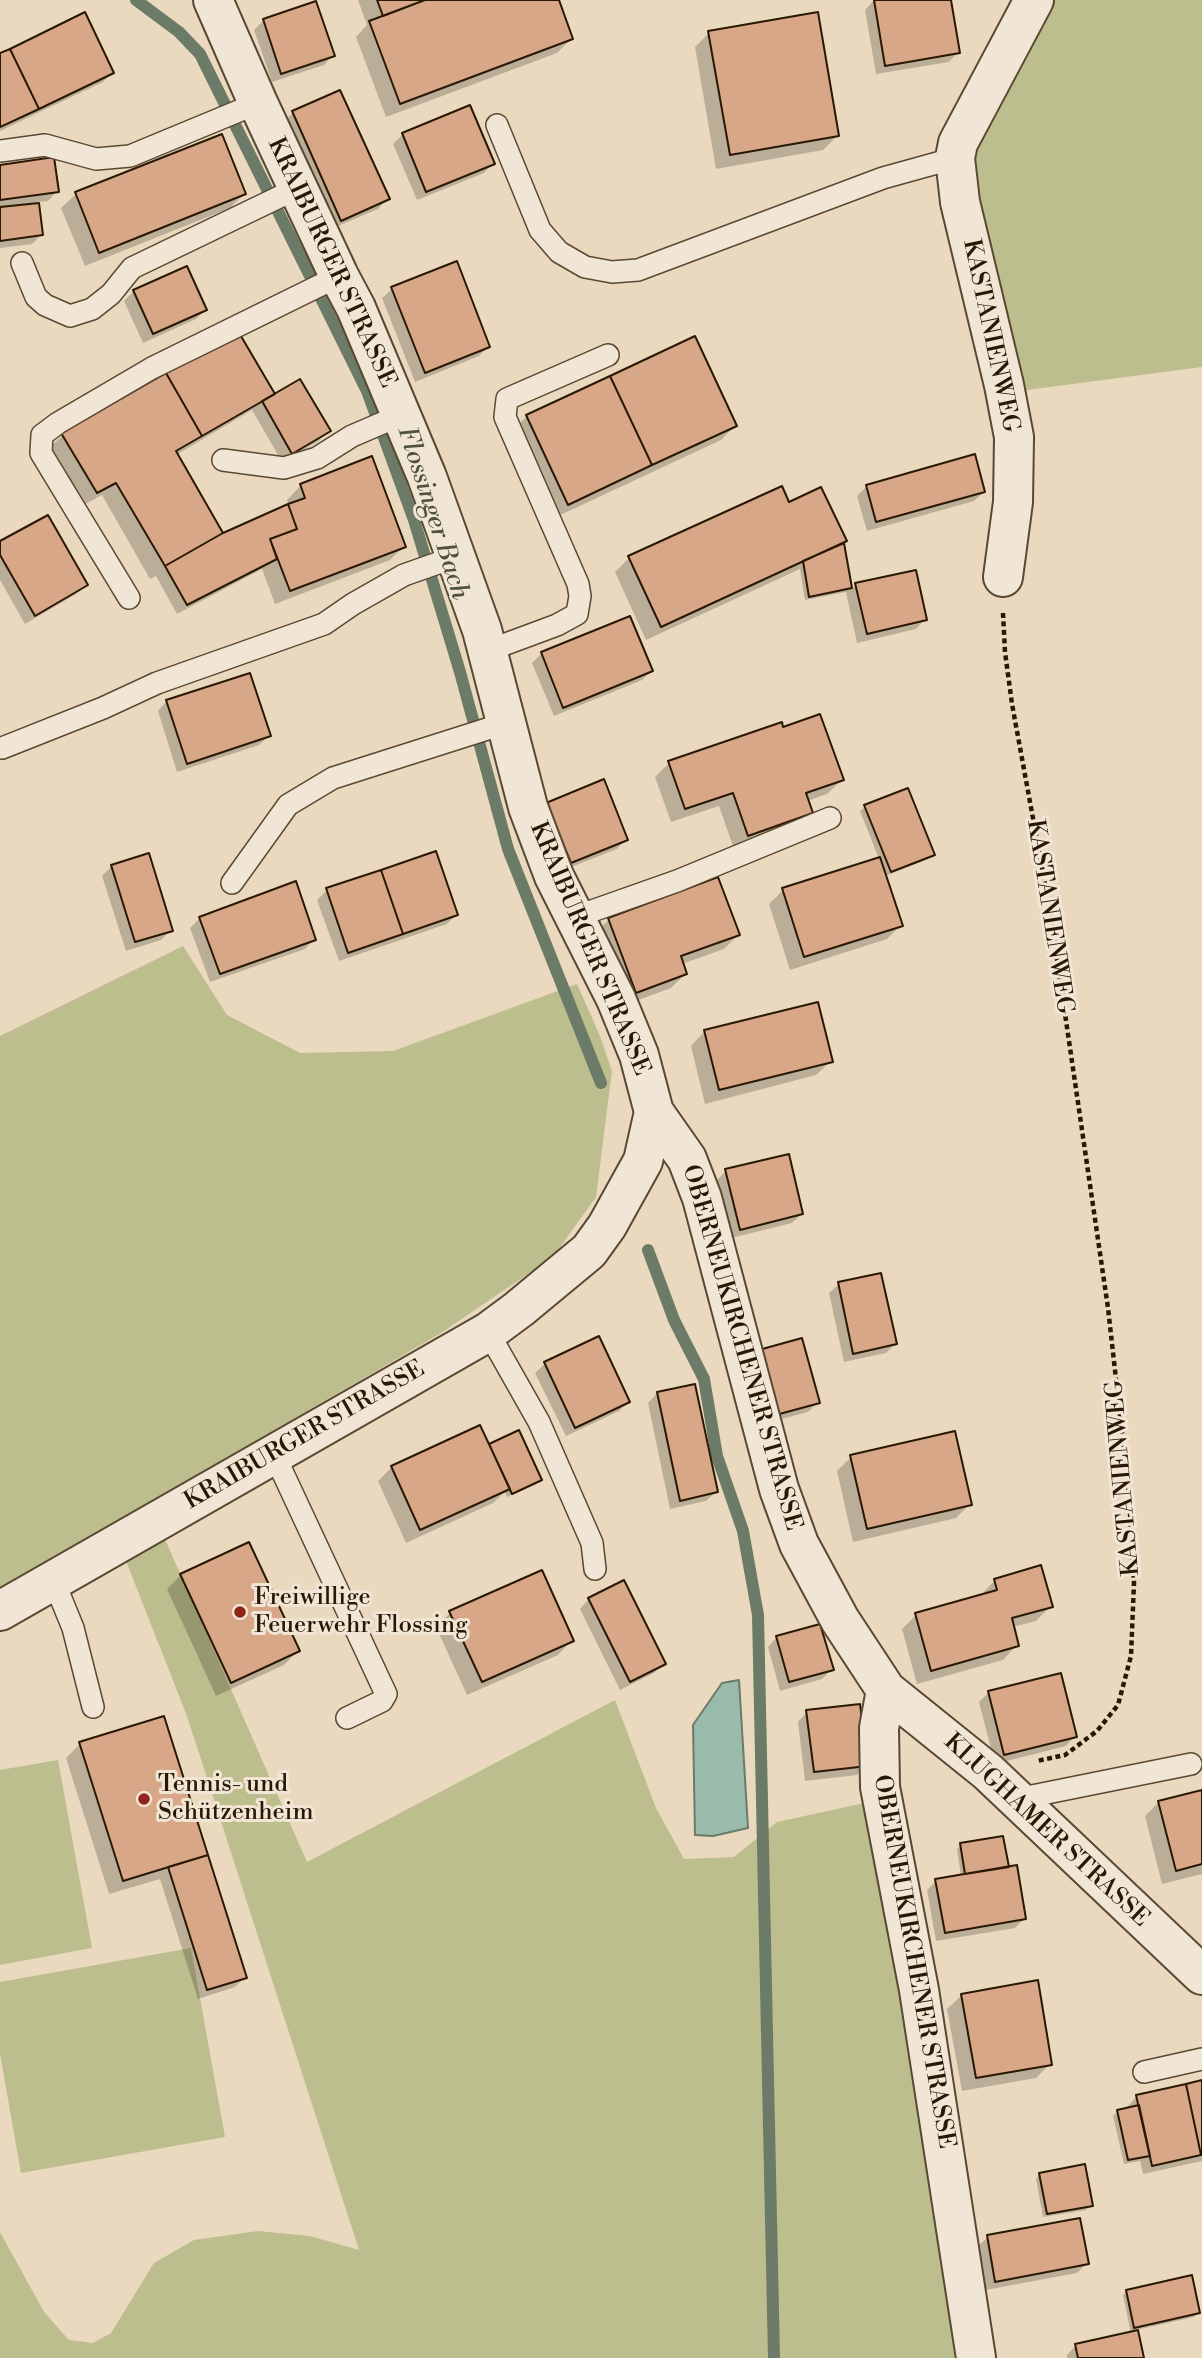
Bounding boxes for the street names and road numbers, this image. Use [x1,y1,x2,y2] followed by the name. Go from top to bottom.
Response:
[260,133,402,393] street label: KRAIBURGER STRASSE
[955,237,1025,435] street label: KASTANIENWEG
[522,818,656,1080] street label: KRAIBURGER STRASSE
[1019,818,1079,1016] street label: KASTANIENWEG
[675,1162,807,1534] street label: OBERNEUKIRCHENER STRASSE
[180,1355,430,1517] street label: KRAIBURGER STRASSE
[1101,1379,1147,1577] street label: KASTANIENWEG
[937,1728,1155,1934] street label: KLUGHAMER STRASSE
[866,1773,960,2151] street label: OBERNEUKIRCHENER STRASSE

